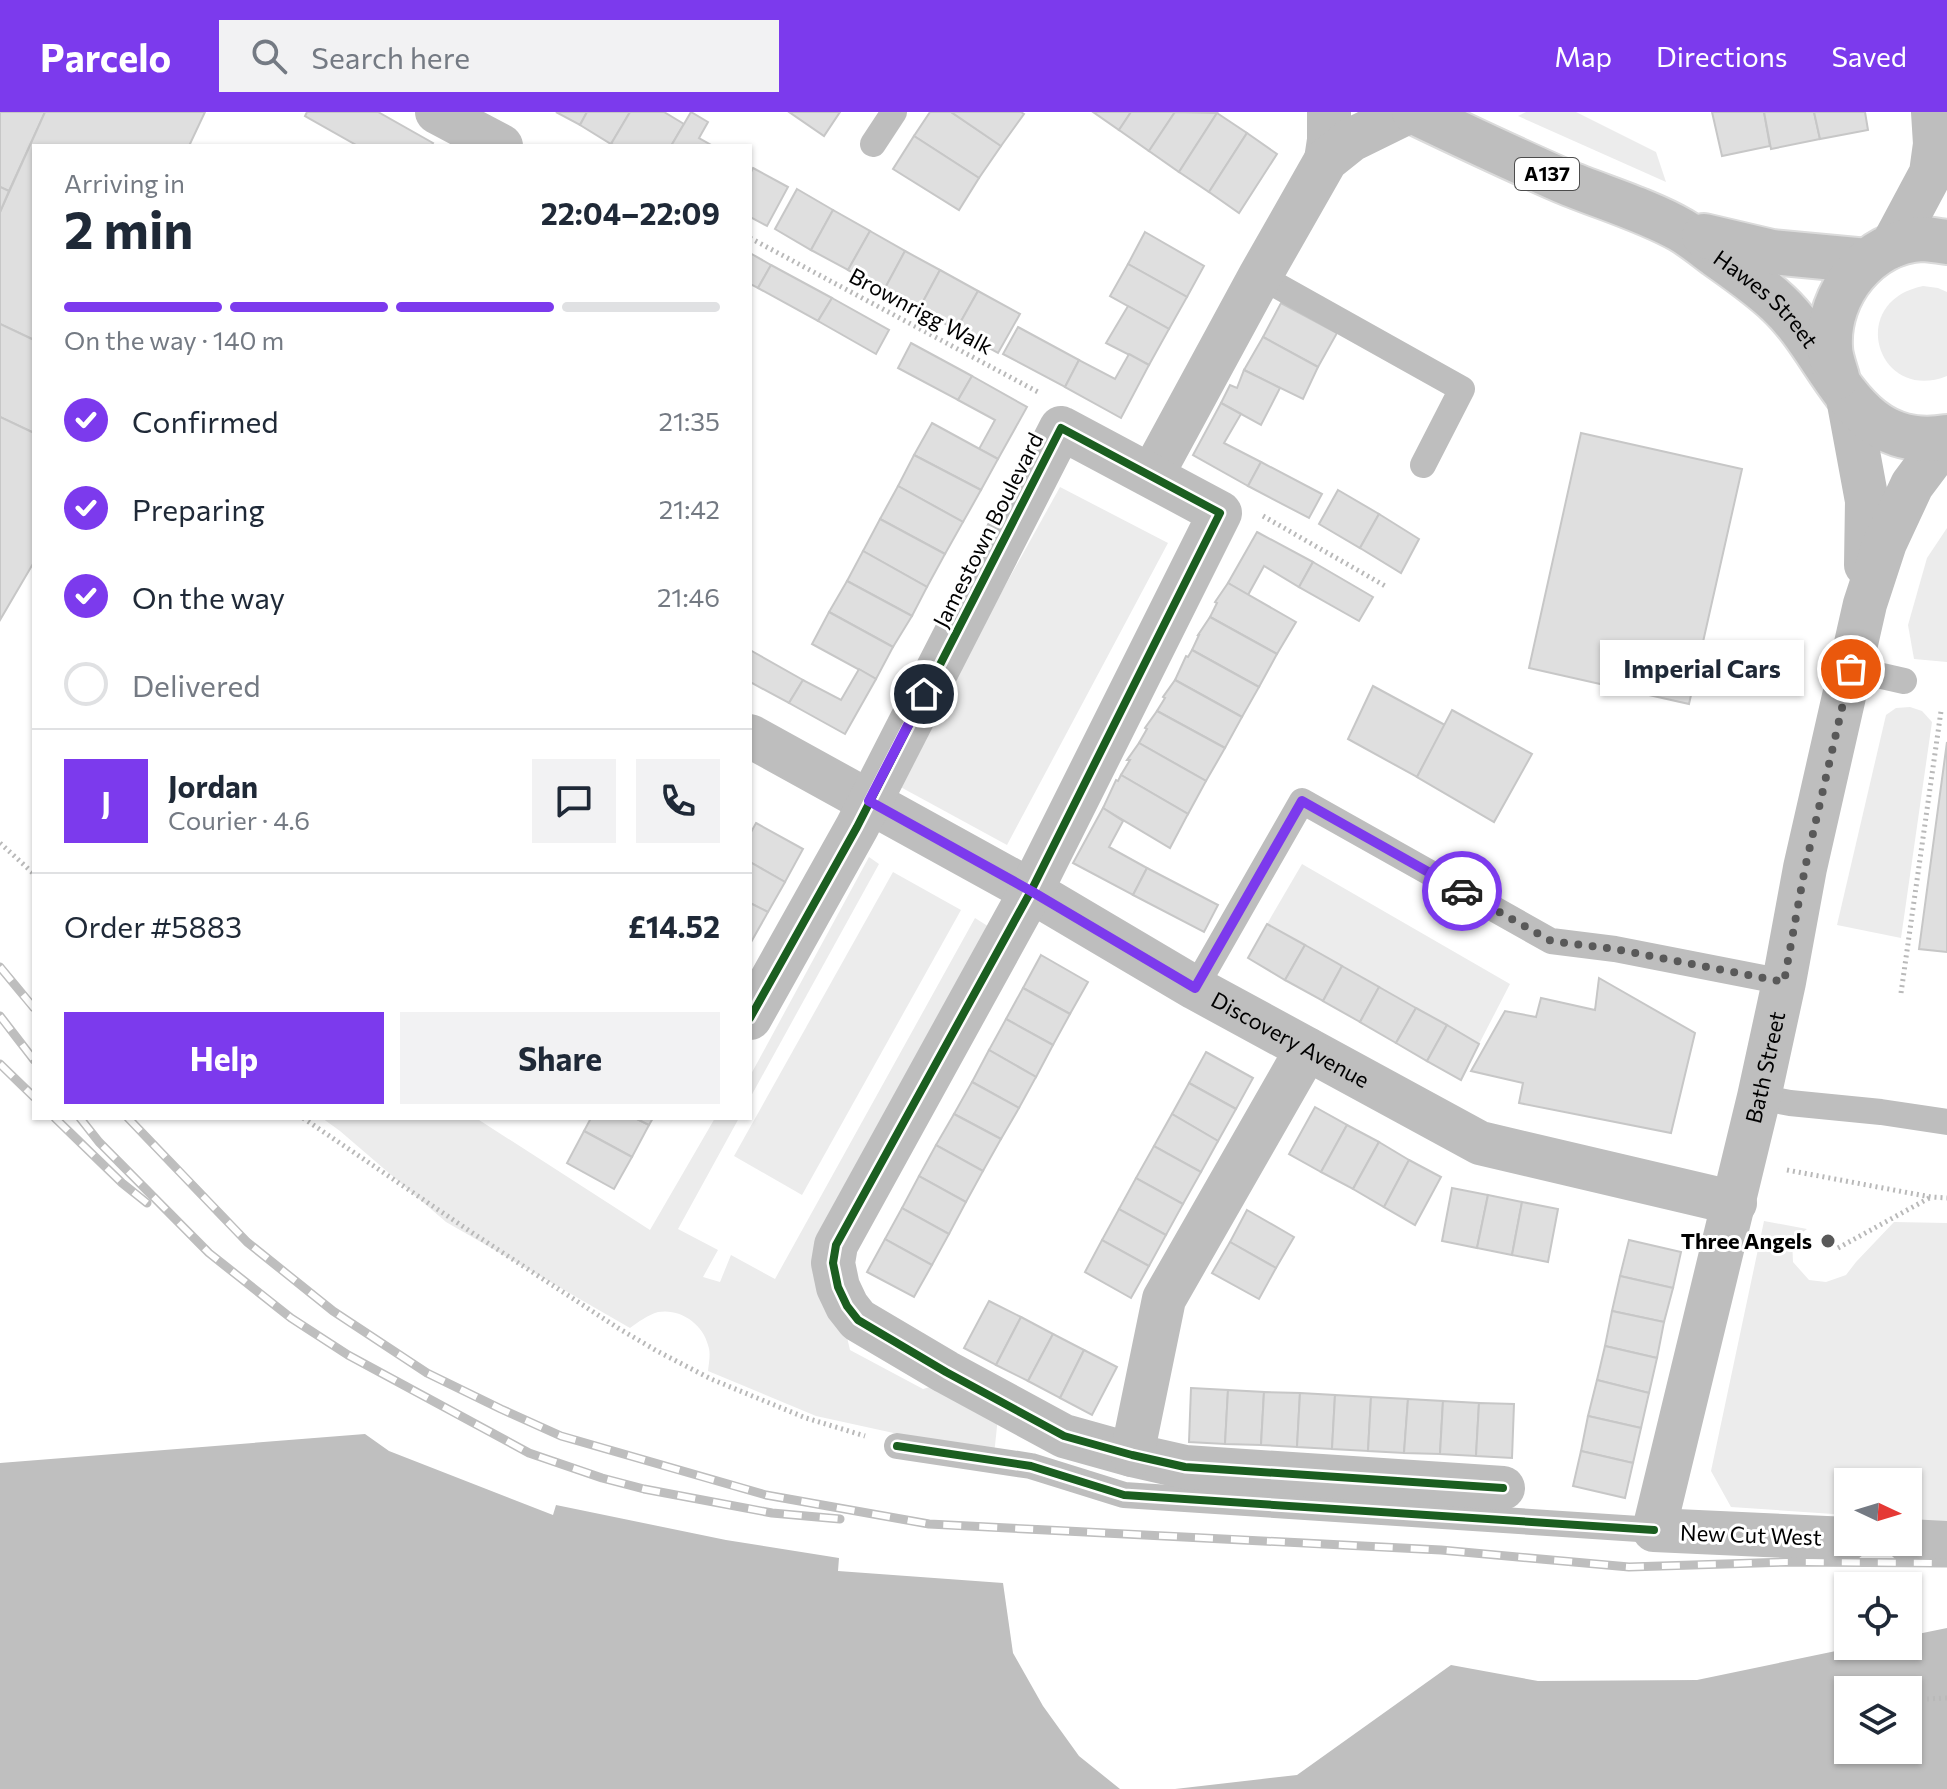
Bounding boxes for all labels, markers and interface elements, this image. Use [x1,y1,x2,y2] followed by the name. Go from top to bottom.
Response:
[219,20,779,92] search box
[40,33,171,80] text: Parcelo
[247,34,291,78] icon: search
[311,38,470,75] text: Search here
[1554,39,1612,73] text: Map
[1656,39,1787,73] text: Directions
[1831,39,1907,73] text: Saved
[1515,158,1579,190] road number: A137
[64,167,185,198] text: Arriving in
[541,194,720,231] text: 22:04–22:09
[64,196,193,260] text: 2 min
[1709,244,1824,353] street label: Hawes Street
[845,261,998,360] street label: Brownrigg Walk
[64,324,284,355] text: On the way · 140 m
[64,398,108,442] icon: check
[132,402,279,439] text: Confirmed
[659,405,720,436] text: 21:35
[927,428,1048,632] street label: Jamestown Boulevard
[64,486,108,530] icon: check
[132,490,265,527] text: Preparing
[659,493,720,524] text: 21:42
[64,574,108,618] icon: check
[132,578,285,615] text: On the way
[657,581,720,612] text: 21:46
[1817,635,1885,703] pin
[1599,641,1803,697] callout: Imperial Cars
[1829,647,1873,691] icon: bag
[1623,652,1781,683] text: Imperial Cars
[890,660,958,728] pin
[132,666,261,703] text: Delivered
[902,672,946,716] icon: home
[532,759,616,843] button: chat
[636,759,720,843] button: phone
[168,767,258,804] text: Jordan
[101,783,111,820] text: J
[168,804,310,835] text: Courier · 4.6
[1422,851,1502,931] courier
[1440,869,1484,913] icon: car
[64,907,242,944] text: Order #5883
[628,907,720,944] text: £14.52
[1207,986,1374,1093] street label: Discovery Avenue
[1739,1009,1790,1126] street label: Bath Street
[64,1012,384,1104] button: Help
[400,1012,720,1104] button: Share
[1681,1227,1812,1254] place label: Three Angels
[1819,1232,1837,1250] marker: Three Angels
[1834,1468,1922,1556] north arrow
[1834,1468,1922,1764] map controls
[1680,1519,1822,1550] street label: New Cut West
[1834,1572,1922,1660] button: locate
[1834,1676,1922,1764] button: layers

